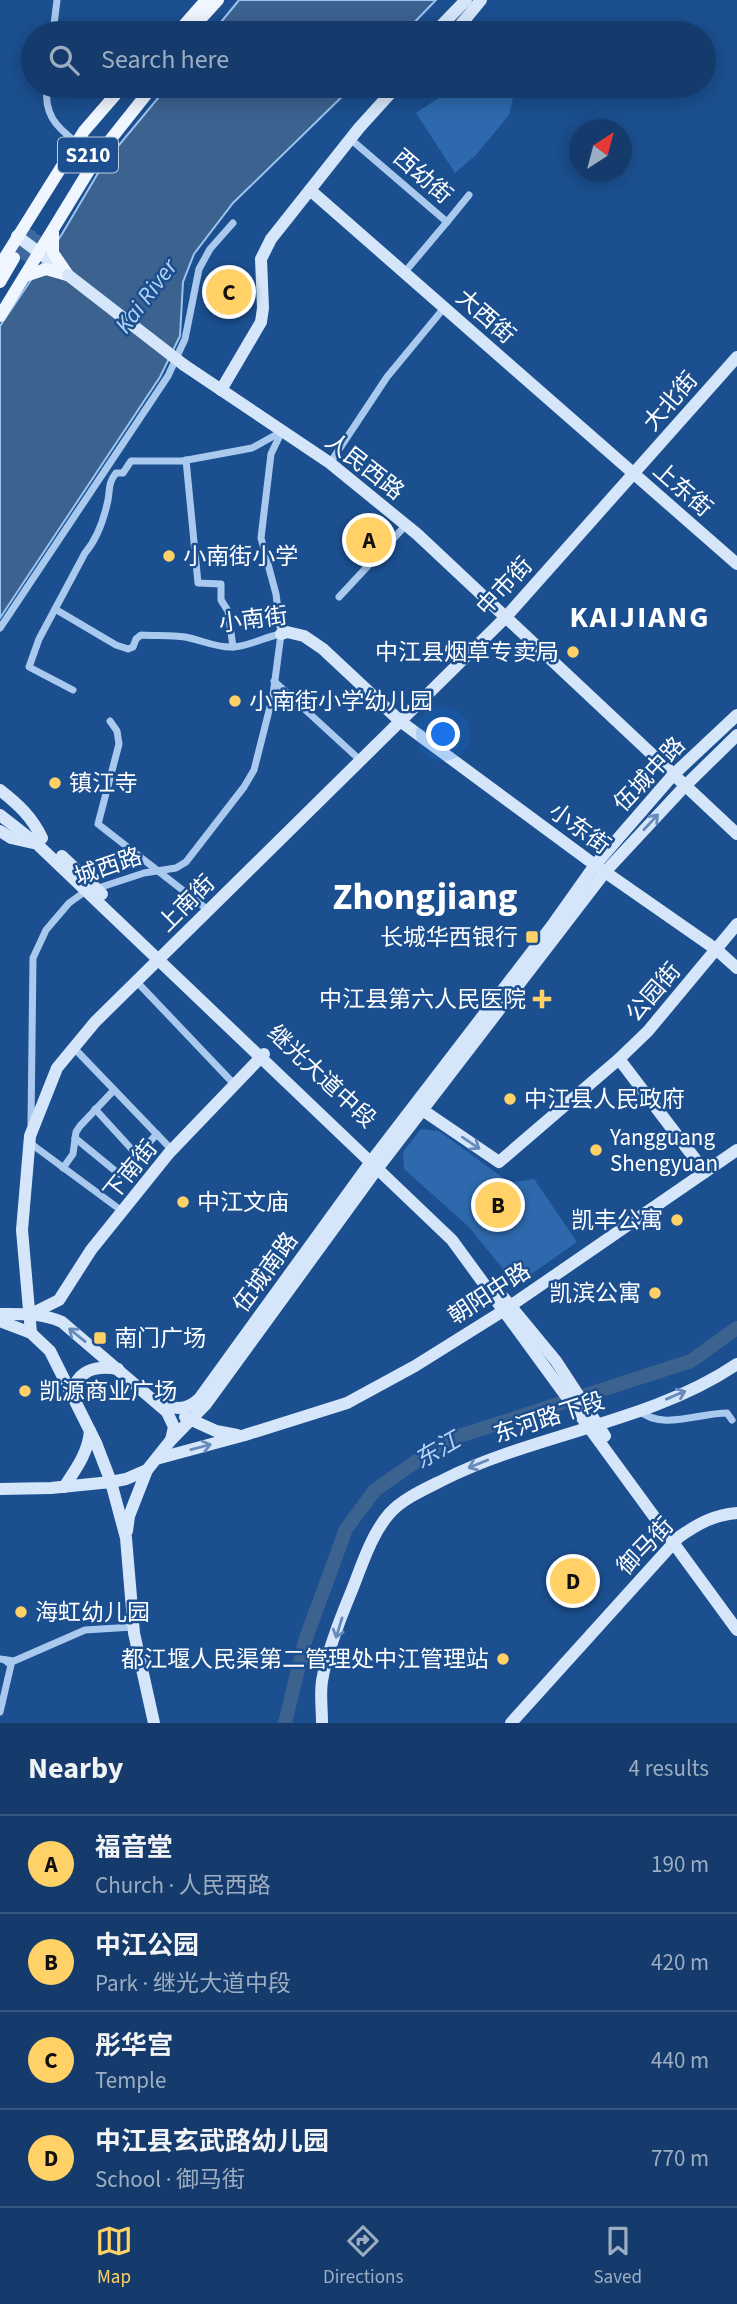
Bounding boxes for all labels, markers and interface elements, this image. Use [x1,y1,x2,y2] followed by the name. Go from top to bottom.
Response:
[21,21,716,98] search box
[45,41,83,79] icon: search
[101,41,229,78] text: Search here
[569,119,632,182] north arrow
[58,138,118,172] road number: S210
[386,141,460,211] street label: 西幼街
[107,250,187,341] water label: Kai River
[206,266,252,318] pin: C
[449,281,523,351] street label: 大西街
[635,364,705,438] street label: 大北街
[318,425,411,508] street label: 人民西路
[646,454,720,524] street label: 上东街
[346,514,392,566] pin: A
[183,540,298,573] place label: 小南街小学
[161,548,177,564] marker: 小南街小学
[469,550,540,623] street label: 中市街
[570,596,710,639] district label: KAIJIANG
[217,599,289,640] street label: 小南街
[375,636,559,669] place label: 中江县烟草专卖局
[565,644,581,660] marker: 中江县烟草专卖局
[249,685,433,718] place label: 小南街小学幼儿园
[227,693,243,709] marker: 小南街小学幼儿园
[426,717,460,751] your location
[606,729,693,819] street label: 伍城中路
[69,767,138,800] place label: 镇江寺
[47,775,63,791] marker: 镇江寺
[542,795,617,862] street label: 小东街
[643,814,660,831] one-way arrow
[70,840,146,893] street label: 城西路
[150,867,222,939] street label: 上南街
[332,871,518,924] district label: Zhongjiang
[380,921,518,954] place label: 长城华西银行
[524,929,540,945] marker: 长城华西银行
[618,955,688,1029] street label: 公园街
[319,983,526,1016] place label: 中江县第六人民医院
[532,989,552,1009] marker: 中江县第六人民医院
[260,1017,383,1135] street label: 继光大道中段
[524,1083,685,1116] place label: 中江县人民政府
[502,1091,518,1107] marker: 中江县人民政府
[609,1121,718,1180] place label: Yangguang Shengyuan
[96,1133,165,1208] street label: 下南街
[461,1136,480,1150] one-way arrow
[588,1142,604,1158] marker: Yangguang Shengyuan
[475,1179,521,1231] pin: B
[197,1186,289,1219] place label: 中江文庙
[175,1194,191,1210] marker: 中江文庙
[571,1204,663,1237] place label: 凯丰公寓
[669,1212,685,1228] marker: 凯丰公寓
[225,1225,306,1319] street label: 伍城南路
[442,1255,537,1332] street label: 朝阳中路
[549,1277,641,1310] place label: 凯滨公寓
[647,1285,663,1301] marker: 凯滨公寓
[114,1322,206,1355] place label: 南门广场
[69,1328,87,1343] one-way arrow
[92,1330,108,1346] marker: 南门广场
[39,1375,177,1408] place label: 凯源商业广场
[17,1383,33,1399] marker: 凯源商业广场
[489,1384,609,1451] street label: 东河路下段
[665,1388,686,1401] one-way arrow
[408,1422,469,1478] water label: 东江
[189,1440,211,1453] one-way arrow
[467,1458,489,1471] one-way arrow
[610,1510,681,1583] street label: 御马街
[550,1555,596,1607] pin: D
[35,1596,150,1629] place label: 海虹幼儿园
[13,1604,29,1620] marker: 海虹幼儿园
[331,1617,344,1639] one-way arrow
[121,1643,489,1676] place label: 都江堰人民渠第二管理处中江管理站
[495,1651,511,1667] marker: 都江堰人民渠第二管理处中江管理站
[28,1747,123,1790] text: Nearby
[629,1752,709,1785] text: 4 results
[95,1829,173,1866] text: 福音堂
[44,1848,58,1881] text: A
[651,1848,709,1881] text: 190 m
[95,1869,271,1902] text: Church · 人民西路
[95,1927,199,1964] text: 中江公园
[44,1946,58,1979] text: B
[651,1946,709,1979] text: 420 m
[95,1967,291,2000] text: Park · 继光大道中段
[95,2027,173,2064] text: 彤华宫
[44,2044,58,2077] text: C
[651,2044,709,2077] text: 440 m
[95,2064,166,2097] text: Temple
[95,2123,329,2160] text: 中江县玄武路幼儿园
[44,2142,58,2175] text: D
[651,2142,709,2175] text: 770 m
[95,2163,245,2196] text: School · 御马街
[95,2222,133,2291] tab: Map
[323,2222,403,2291] tab: Directions
[593,2222,642,2291] tab: Saved

